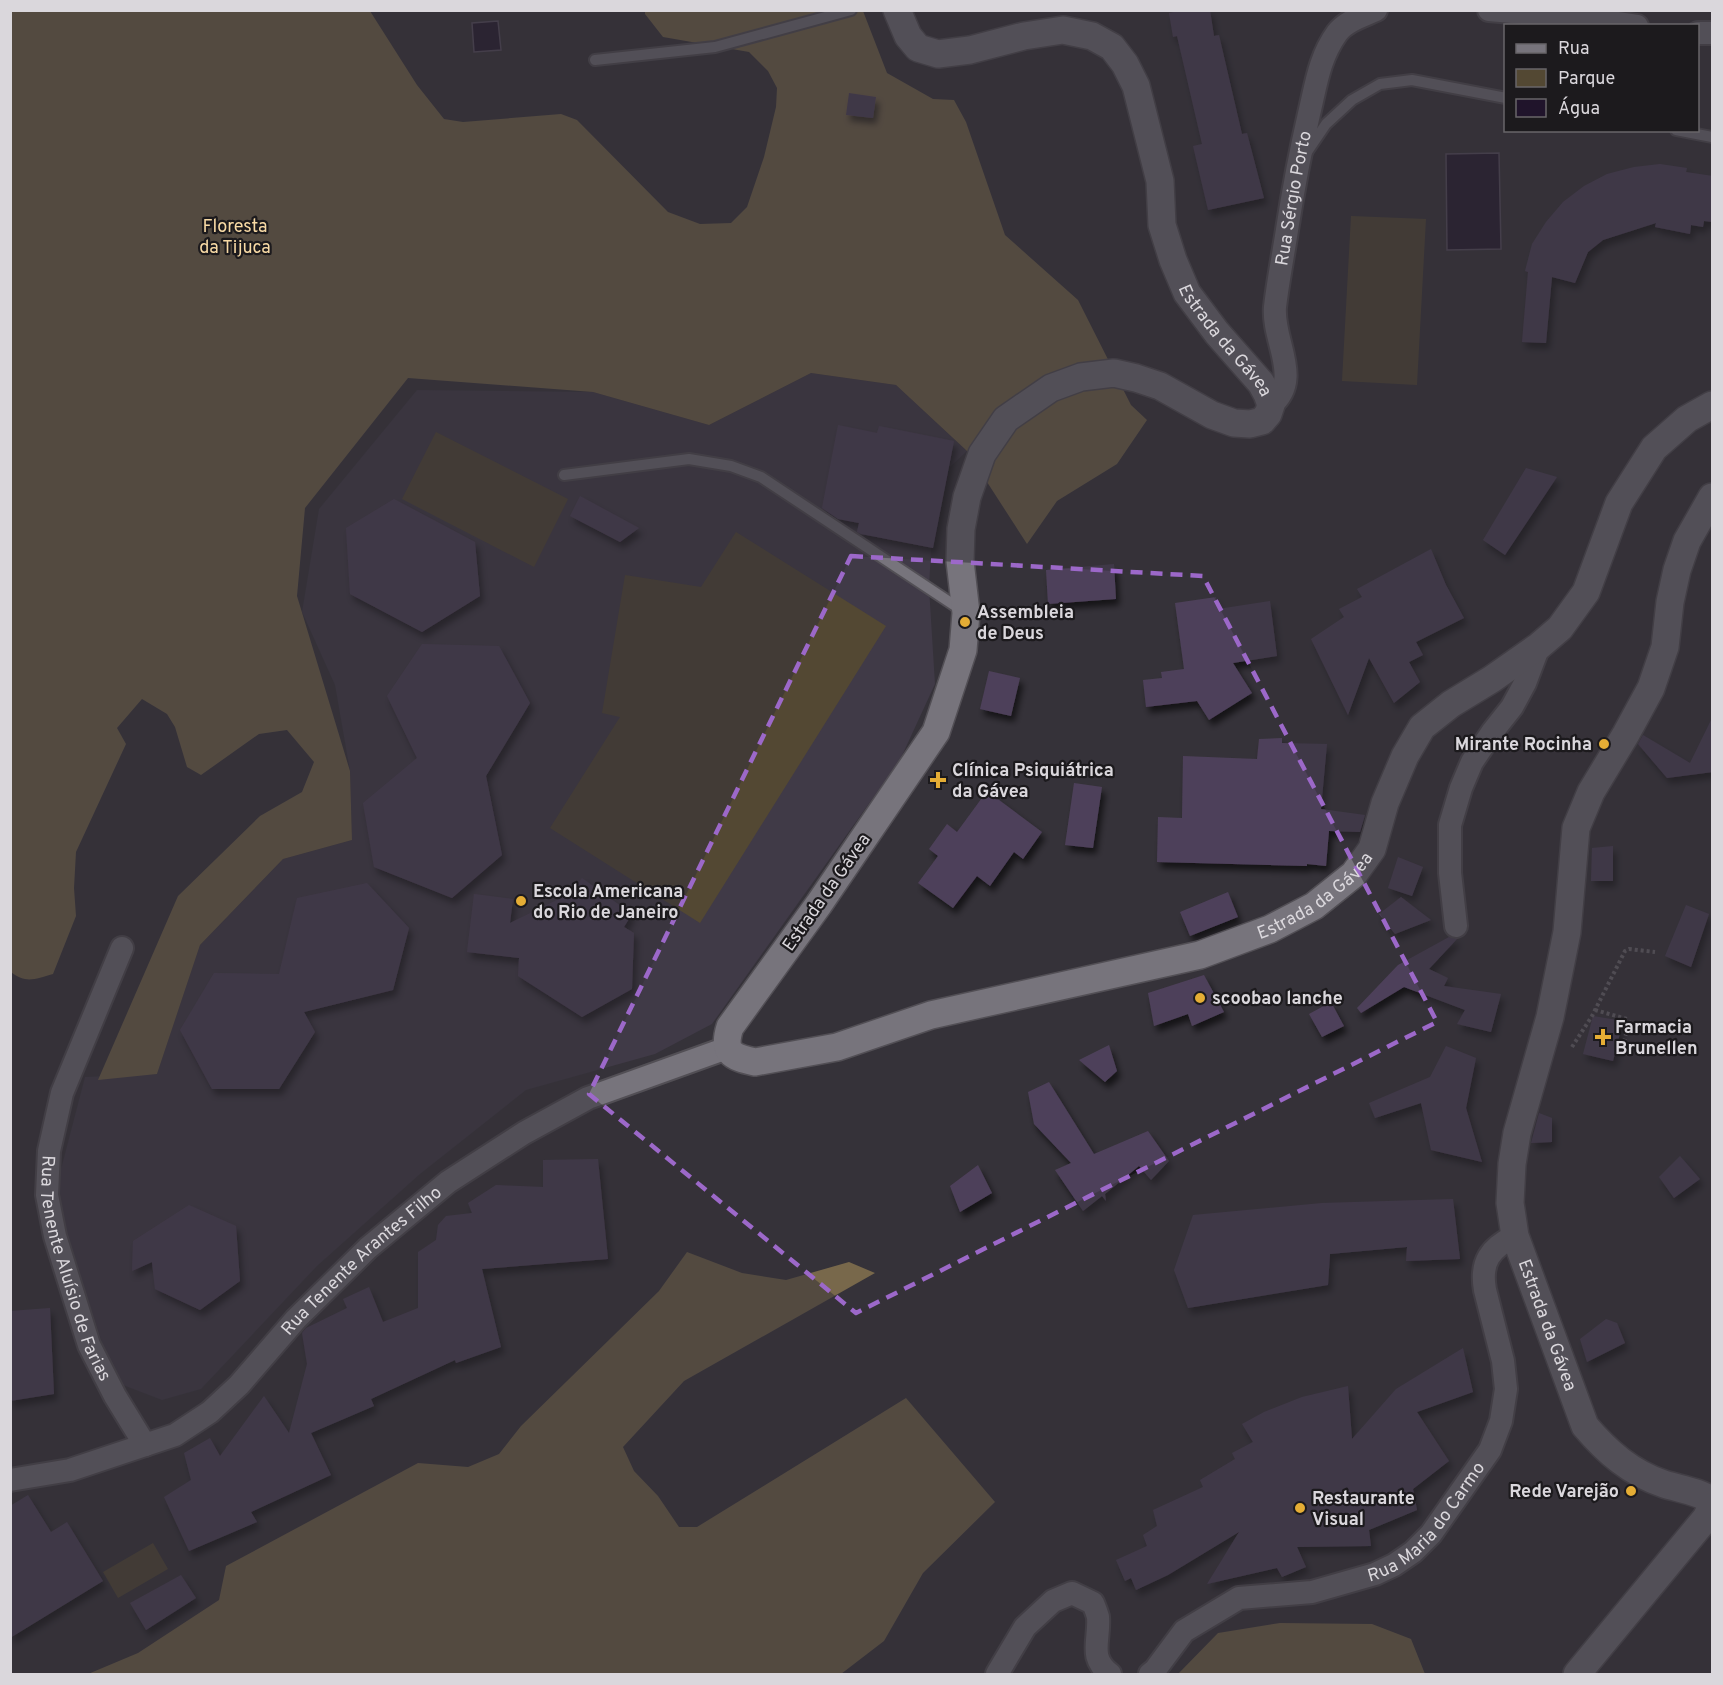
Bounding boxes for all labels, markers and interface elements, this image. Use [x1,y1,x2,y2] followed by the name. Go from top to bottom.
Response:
[1504,24,1699,132] legend
[1558,38,1589,61] text: Rua
[1558,68,1615,91] text: Parque
[1558,96,1600,121] text: Água
[1271,129,1318,268] street label: Rua Sérgio Porto
[199,216,271,260] park label: Floresta da Tijuca
[1172,281,1276,401] street label: Estrada da Gávea
[977,602,1074,646] place label: Assembleia de Deus
[958,615,972,629] marker: Assembleia de Deus
[1455,734,1592,757] place label: Mirante Rocinha
[1597,737,1611,751] marker: Mirante Rocinha
[952,760,1114,804] place label: Clínica Psiquiátrica da Gávea
[929,771,947,789] marker: Clínica Psiquiátrica da Gávea
[778,830,876,956] street label: Estrada da Gávea
[1254,848,1379,946] street label: Estrada da Gávea
[533,881,683,925] place label: Escola Americana do Rio de Janeiro
[514,894,528,908] marker: Escola Americana do Rio de Janeiro
[1212,988,1343,1011] place label: scoobao lanche
[1193,991,1207,1005] marker: scoobao lanche
[1615,1017,1698,1061] place label: Farmacia Brunellen
[1596,1030,1610,1044] marker: Farmacia Brunellen
[34,1155,116,1386] street label: Rua Tenente Aluísio de Farias
[277,1182,447,1341] street label: Rua Tenente Arantes Filho
[1512,1256,1581,1394] street label: Estrada da Gávea
[1365,1458,1491,1589] street label: Rua Maria do Carmo
[1509,1481,1619,1504] place label: Rede Varejão
[1624,1484,1638,1498] marker: Rede Varejão
[1312,1488,1415,1532] place label: Restaurante Visual
[1293,1501,1307,1515] marker: Restaurante Visual

